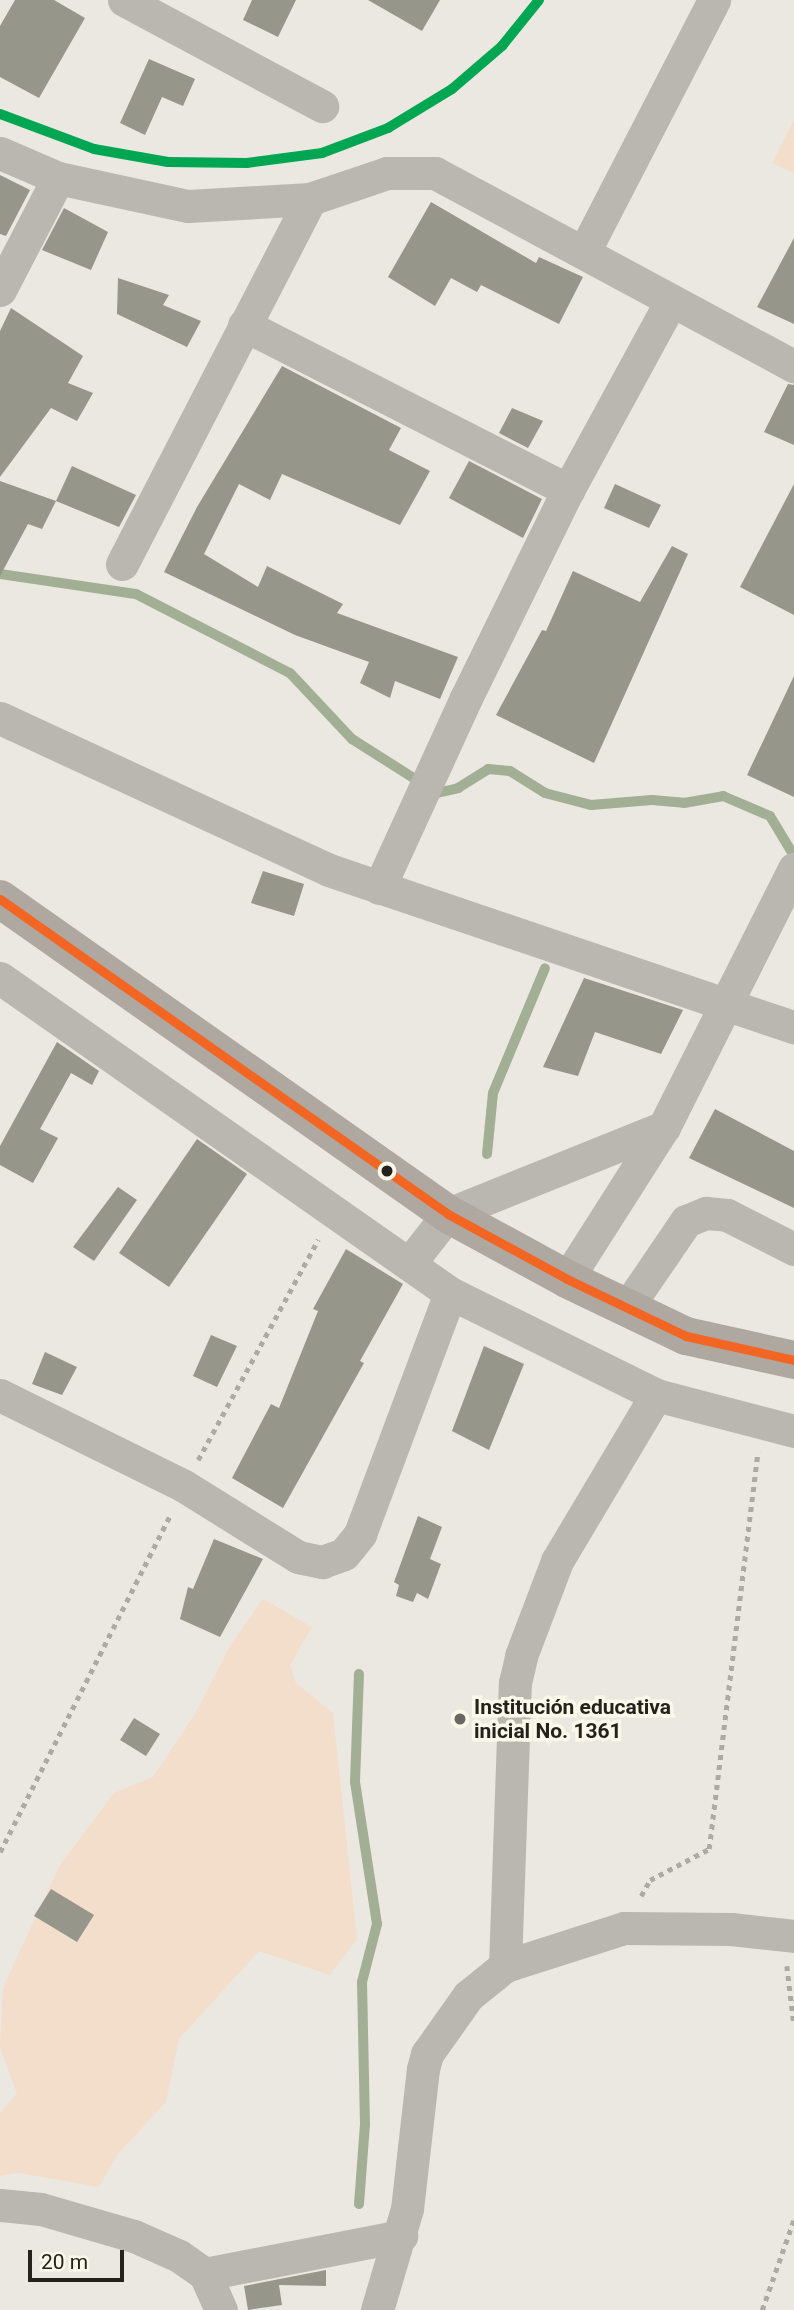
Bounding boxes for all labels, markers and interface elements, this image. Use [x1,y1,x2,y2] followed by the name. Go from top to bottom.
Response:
[380,1164,394,1178] unlabelled marker
[474,1694,671,1744] place label: Institución educativa inicial No. 1361
[452,1711,468,1727] marker: Institución educativa inicial No. 1361
[32,2236,128,2280] scale bar
[41,2250,88,2274] text: 20 m

